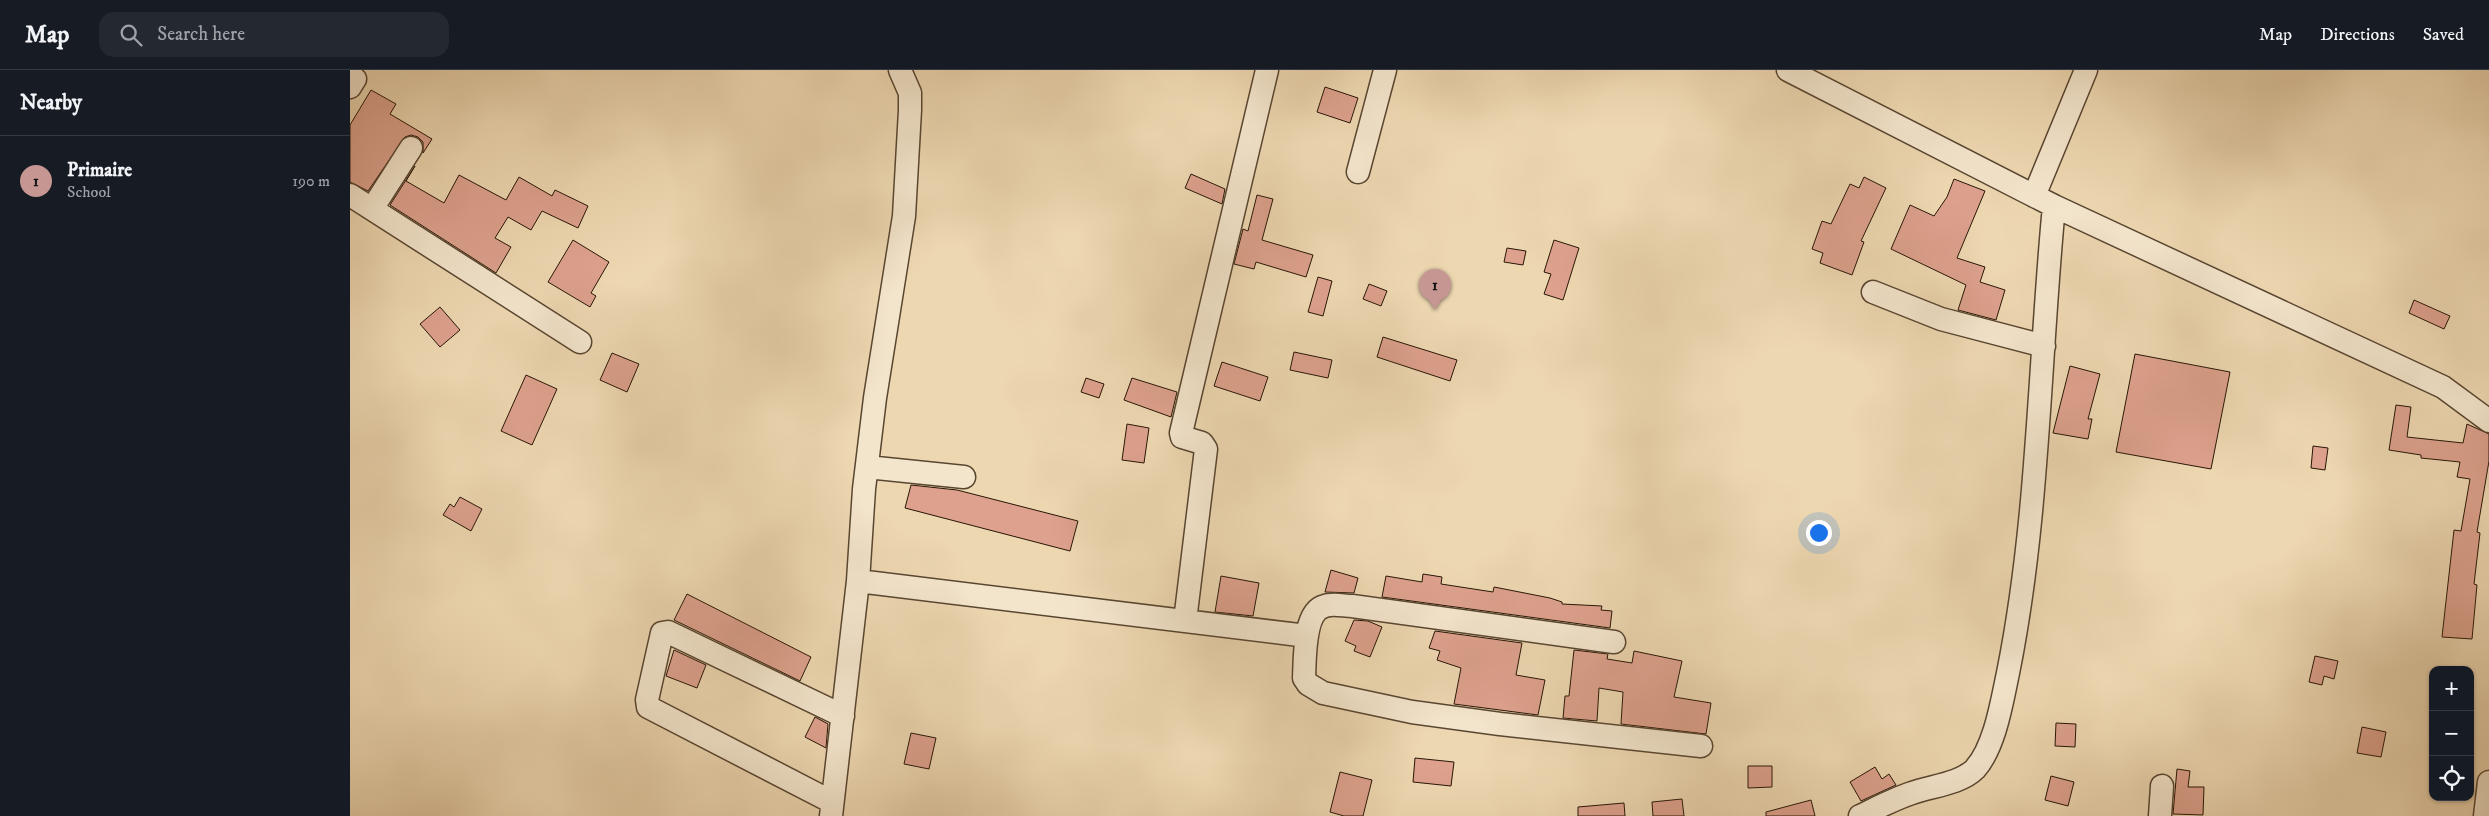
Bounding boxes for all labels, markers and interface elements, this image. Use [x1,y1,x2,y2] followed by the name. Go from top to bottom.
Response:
[99,12,449,57] search box
[25,20,69,50] text: Map
[117,21,145,49] icon: search
[157,23,245,46] text: Search here
[2259,24,2292,46] text: Map
[2320,24,2395,46] text: Directions
[2423,24,2464,46] text: Saved
[20,90,82,116] text: Nearby
[67,159,132,182] text: Primaire
[33,171,39,191] text: 1
[292,171,330,191] text: 190 m
[67,182,111,202] text: School
[1419,269,1451,310] pin: 1
[1806,520,1832,546] your location
[2429,666,2474,801] map controls
[2429,666,2474,711] button: +
[2429,711,2474,756] button: −
[2429,756,2474,801] button: locate

